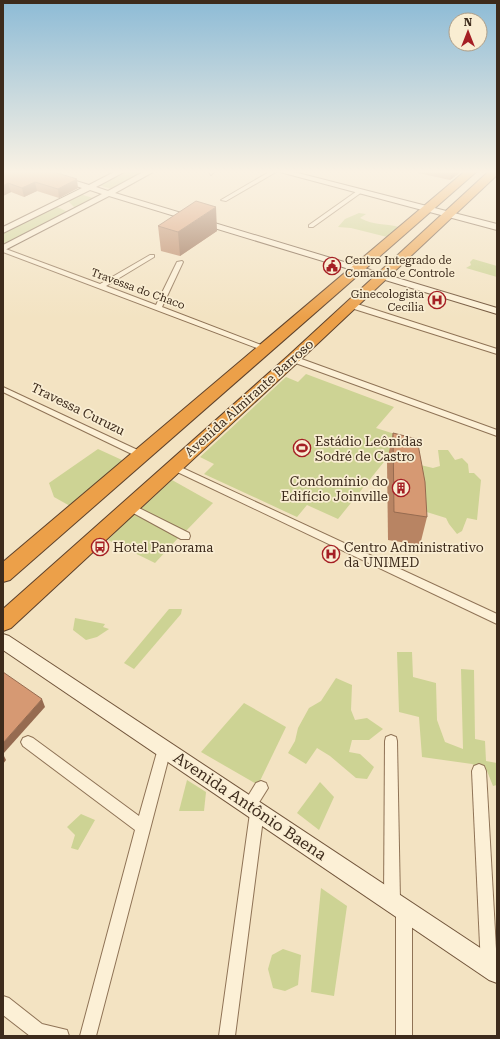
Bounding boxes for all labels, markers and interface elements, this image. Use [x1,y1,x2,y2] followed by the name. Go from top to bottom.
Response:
[448,12,488,52] north arrow
[464,16,473,29] text: N
[345,254,455,280] place label: Centro Integrado de Comando e Controle
[322,256,342,276] public building icon: Centro Integrado de Comando e Controle
[89,266,187,312] street label: Travessa do Chaco
[351,288,424,314] place label: Ginecologista Cecília
[427,290,447,310] hospital icon: Ginecologista Cecília
[182,336,316,460] street label: Avenida Almirante Barroso
[29,380,127,438] street label: Travessa Curuzu
[315,434,422,464] place label: Estádio Leônidas Sodré de Castro
[292,438,312,458] sports icon: Estádio Leônidas Sodré de Castro
[281,474,388,504] place label: Condomínio do Edifício Joinville
[391,478,411,498] building icon: Condomínio do Edifício Joinville
[90,537,110,557] bus stop icon: Hotel Panorama
[113,540,213,555] place label: Hotel Panorama
[344,540,484,570] place label: Centro Administrativo da UNIMED
[321,544,341,564] hospital icon: Centro Administrativo da UNIMED
[170,748,330,864] street label: Avenida Antônio Baena

